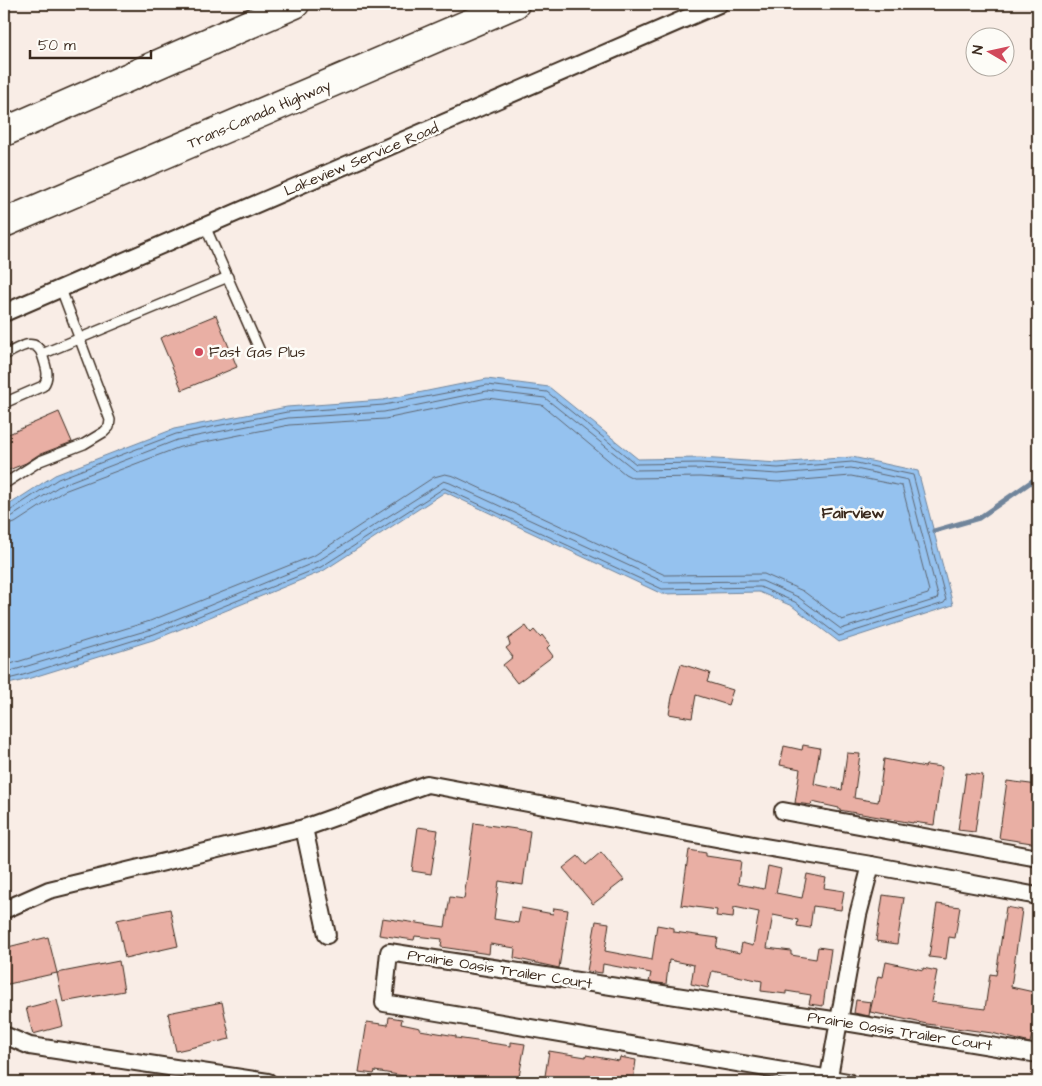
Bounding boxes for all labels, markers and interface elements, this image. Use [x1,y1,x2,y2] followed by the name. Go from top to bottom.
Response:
[30,28,151,60] scale bar
[964,28,1014,78] north arrow
[38,35,76,56] text: 50 m
[968,44,989,56] text: N
[184,75,335,155] street label: Trans-Canada Highway
[281,117,442,202] street label: Lakeview Service Road
[209,342,306,363] place label: Fast Gas Plus
[193,346,205,358] marker: Fast Gas Plus
[822,502,884,524] district label: Fairview
[406,945,594,994] street label: Prairie Oasis Trailer Court
[806,1007,994,1056] street label: Prairie Oasis Trailer Court

